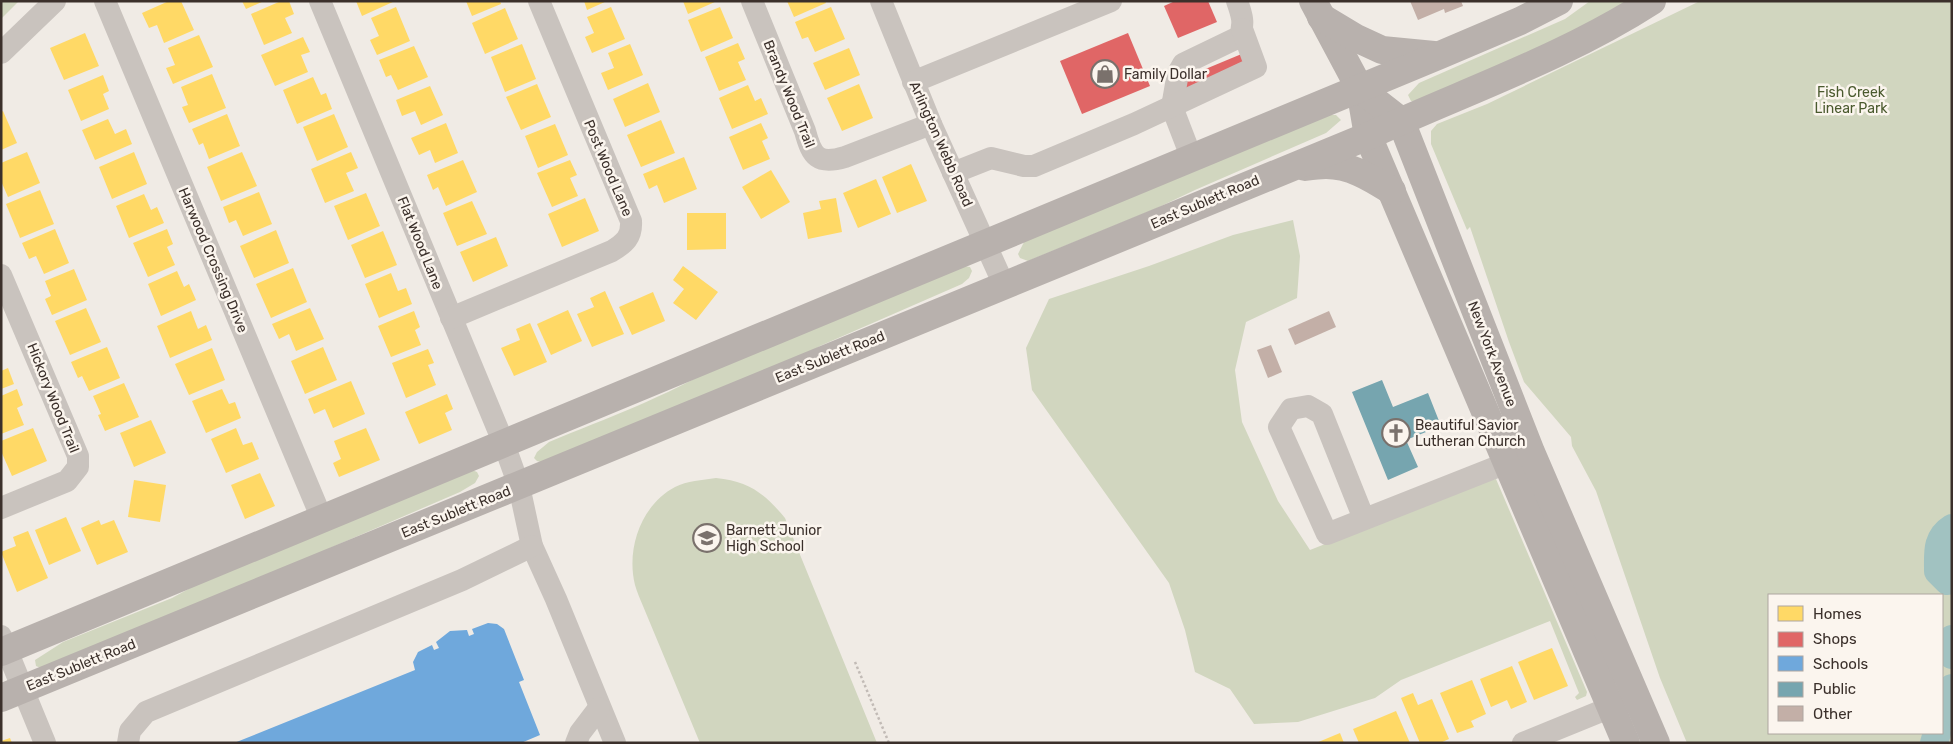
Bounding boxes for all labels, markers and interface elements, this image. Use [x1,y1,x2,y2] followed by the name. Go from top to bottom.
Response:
[760,38,818,150] street label: Brandy Wood Trail
[1090,59,1120,89] shop icon: Family Dollar
[1124,66,1208,83] place label: Family Dollar
[906,79,976,209] street label: Arlington Webb Road
[1815,84,1888,117] park label: Fish Creek Linear Park
[580,117,636,219] street label: Post Wood Lane
[1148,171,1262,233] street label: East Sublett Road
[175,185,251,335] street label: Harwood Crossing Drive
[394,194,446,292] street label: Flat Wood Lane
[1464,299,1520,409] street label: New York Avenue
[773,327,887,387] street label: East Sublett Road
[23,341,83,455] street label: Hickory Wood Trail
[1415,417,1526,450] place label: Beautiful Savior Lutheran Church
[1381,418,1411,448] church icon: Beautiful Savior Lutheran Church
[399,482,513,542] street label: East Sublett Road
[726,522,822,555] place label: Barnett Junior High School
[692,523,722,553] school or university icon: Barnett Junior High School
[1768,594,1943,734] legend
[1813,605,1862,623] text: Homes
[1813,630,1857,648] text: Shops
[24,635,138,695] street label: East Sublett Road
[1813,655,1869,673] text: Schools
[1813,680,1856,698] text: Public
[1813,705,1853,723] text: Other

